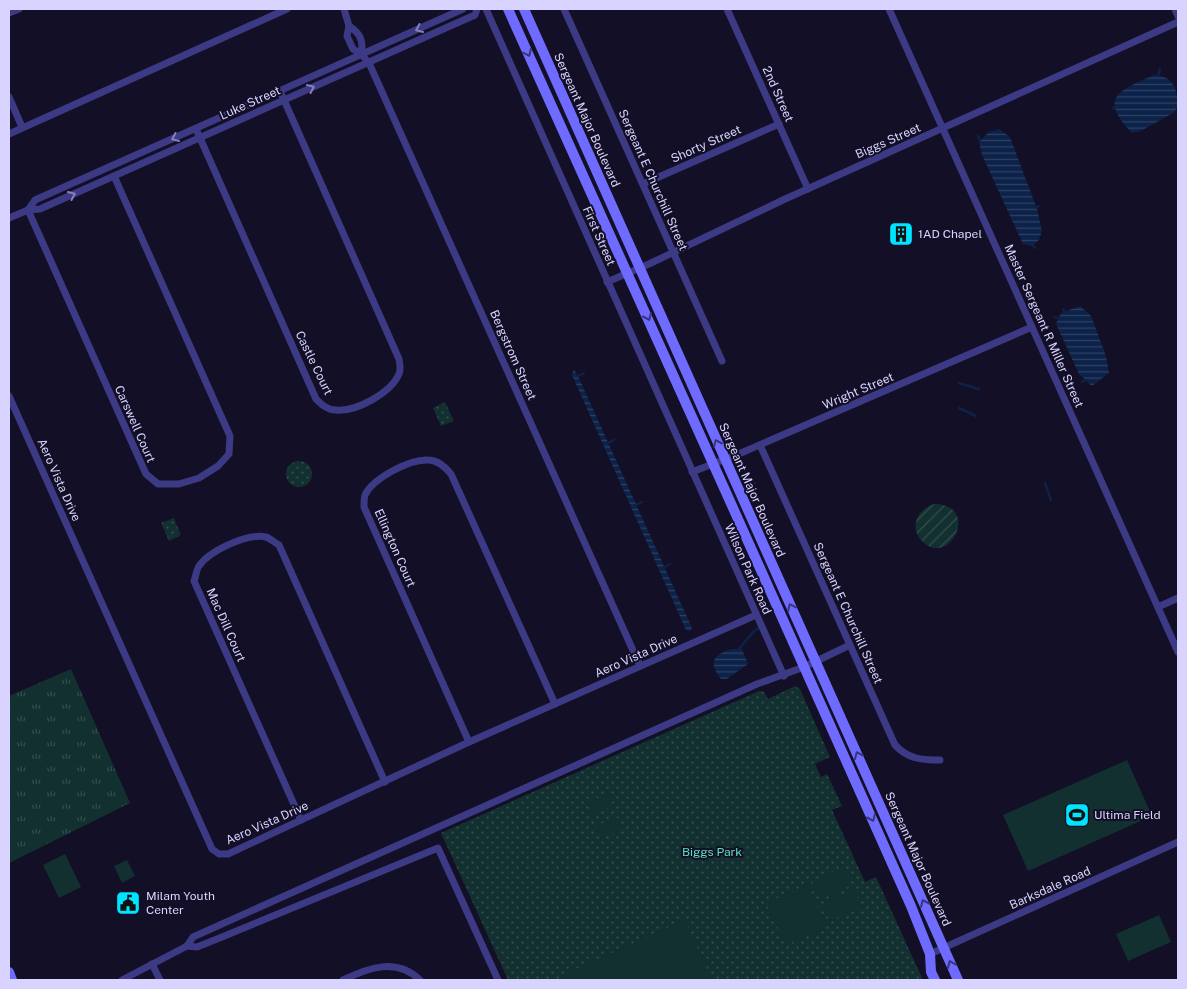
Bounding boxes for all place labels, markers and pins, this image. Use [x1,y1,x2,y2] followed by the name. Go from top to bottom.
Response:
[888,221,914,247] building icon: 1AD Chapel
[918,227,982,241] place label: 1AD Chapel
[1064,802,1090,828] sports icon: Ultima Field
[1094,808,1161,822] place label: Ultima Field
[146,889,215,917] place label: Milam Youth Center
[115,890,141,916] public building icon: Milam Youth Center

